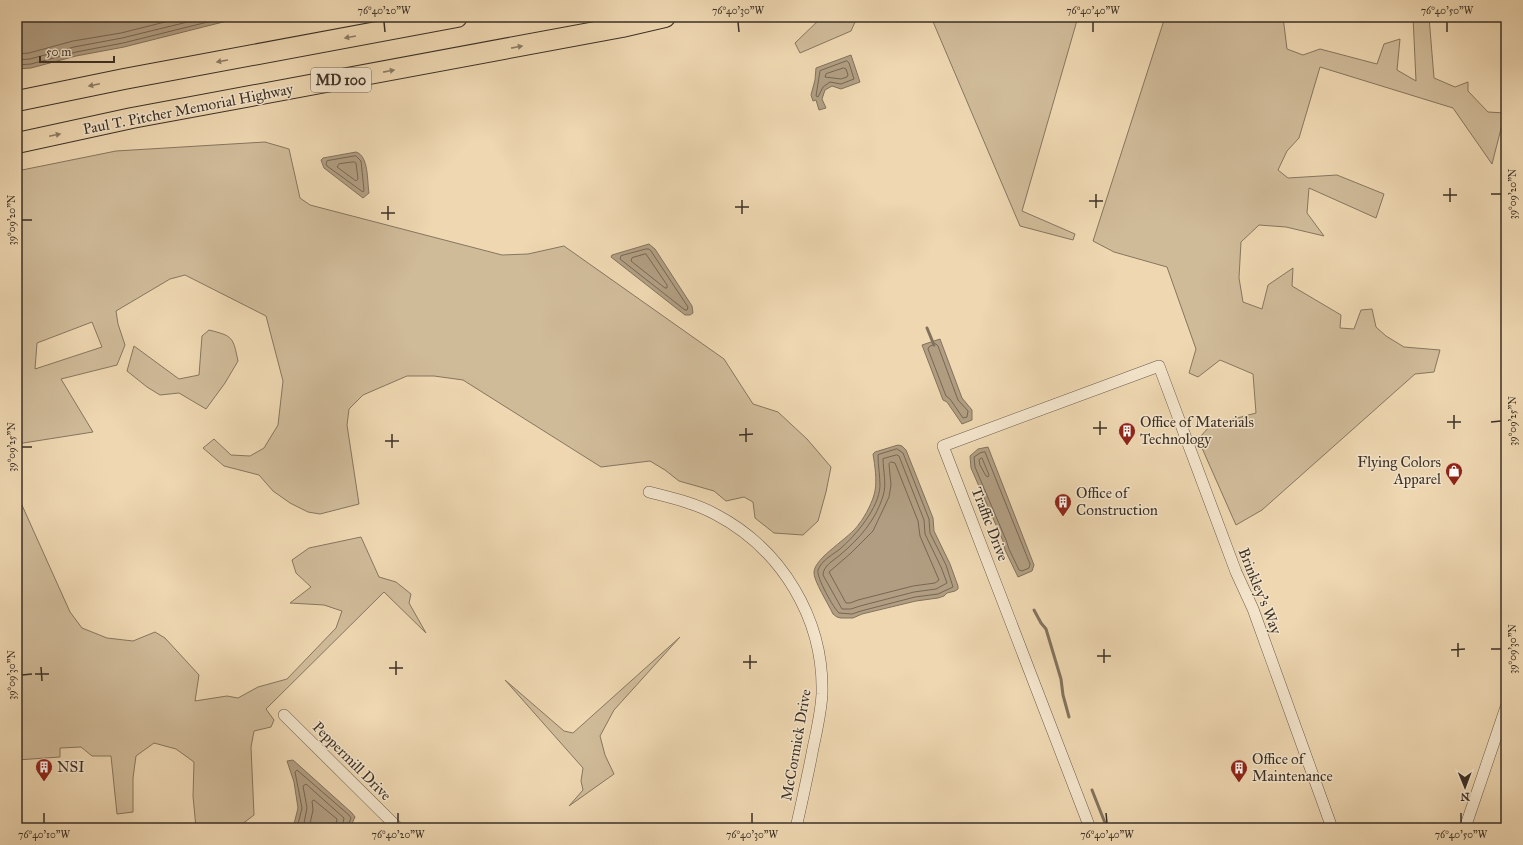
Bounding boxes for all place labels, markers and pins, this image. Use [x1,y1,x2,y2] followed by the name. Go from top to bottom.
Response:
[1140,413,1254,448] place label: Office of Materials Technology
[1117,421,1137,446] building icon: Office of Materials Technology
[1357,453,1442,488] place label: Flying Colors Apparel
[1444,461,1464,486] shop icon: Flying Colors Apparel
[1076,484,1158,519] place label: Office of Construction
[1053,492,1073,517] building icon: Office of Construction
[1252,750,1333,785] place label: Office of Maintenance
[34,757,54,782] building icon: NSI
[57,758,85,776] place label: NSI
[1229,758,1249,783] building icon: Office of Maintenance

